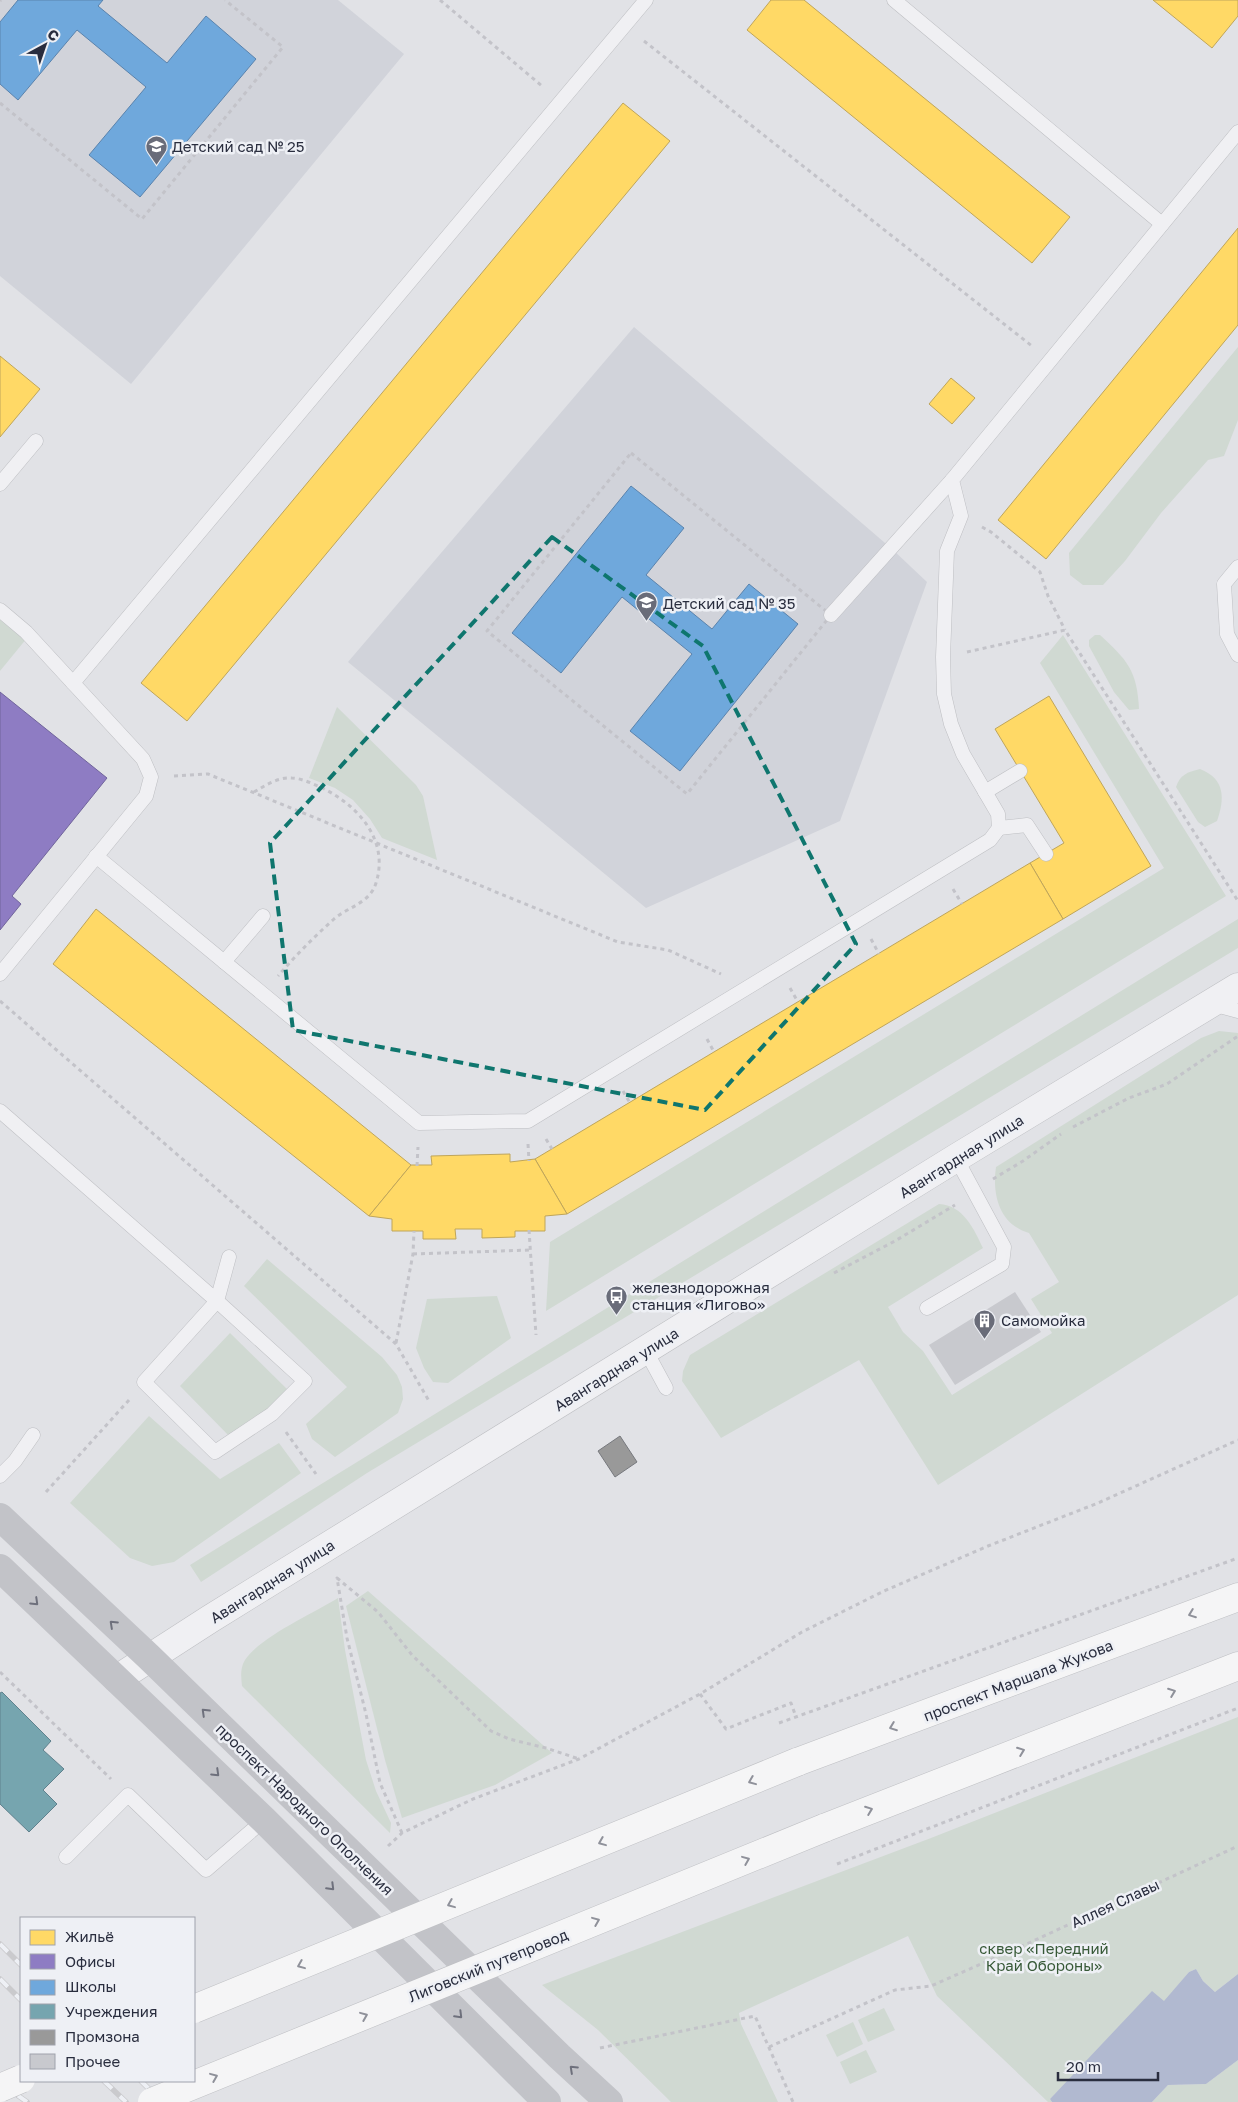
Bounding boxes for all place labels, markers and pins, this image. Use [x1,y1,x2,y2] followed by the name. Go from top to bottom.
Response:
[144,134,168,165] school or university icon: Детский сад № 25
[172,137,304,155] place label: Детский сад № 25
[635,591,659,622] school or university icon: Детский сад № 35
[663,594,796,612] place label: Детский сад № 35
[632,1278,770,1313] place label: железнодорожная станция «Лигово»
[604,1284,628,1315] bus stop icon: железнодорожная станция «Лигово»
[973,1308,997,1339] building icon: Самомойка
[1001,1311,1085,1329] place label: Самомойка

